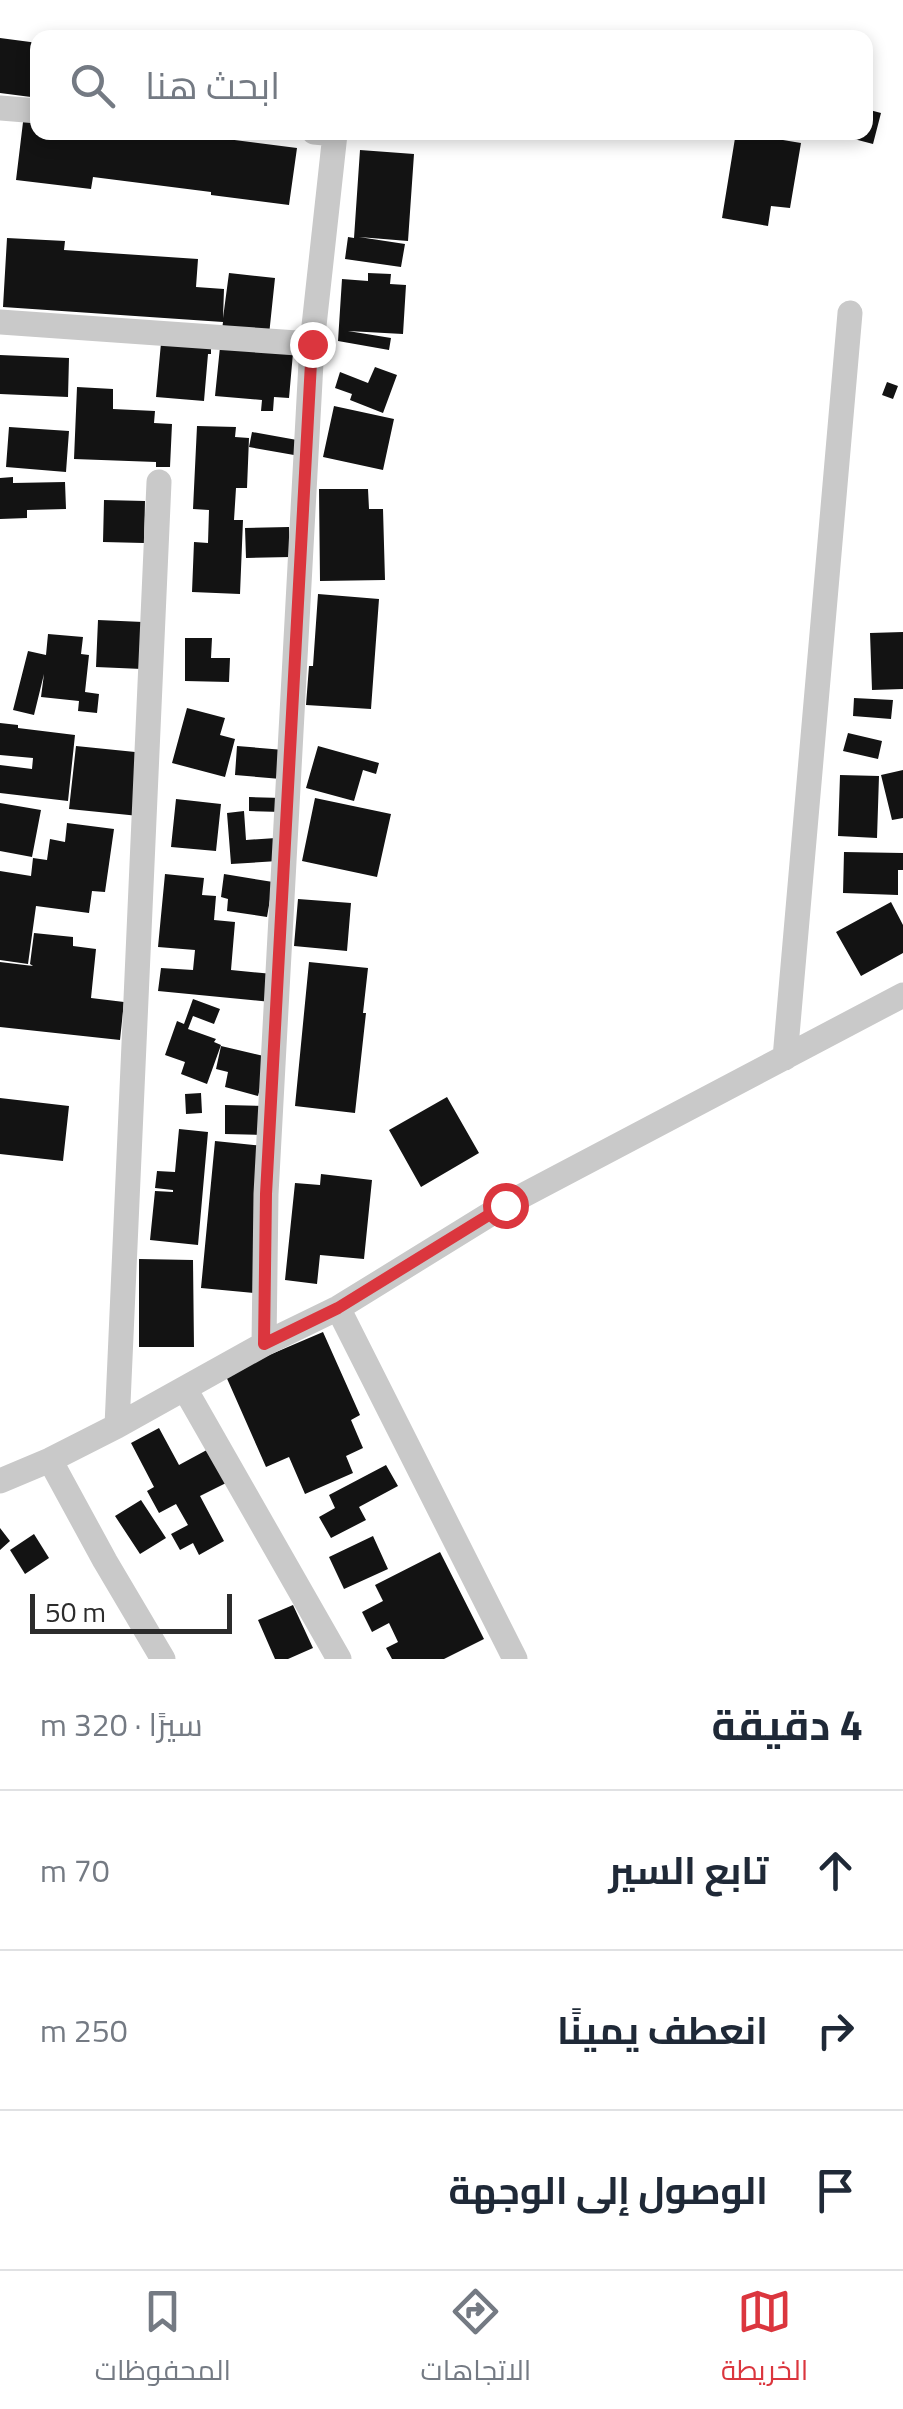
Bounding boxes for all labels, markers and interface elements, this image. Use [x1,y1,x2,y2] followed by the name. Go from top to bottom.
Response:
[30,30,873,140] search box
[145,56,280,114] text: ابحث هنا
[65,58,120,113] icon: search
[290,322,336,368] route end
[483,1183,529,1229] route start
[30,1589,232,1634] scale bar
[45,1590,106,1633] text: 50 m
[711,1692,863,1756] text: 4 دقيقة
[40,1700,203,1748] text: سيرًا · 320 m
[609,1841,768,1899] text: تابع السير
[808,1843,863,1898] icon: ahead
[40,1846,110,1894] text: 70 m
[557,2001,768,2059] text: انعطف يمينًا
[808,2003,863,2058] icon: right
[40,2006,128,2054] text: 250 m
[449,2161,768,2219] text: الوصول إلى الوجهة
[808,2163,863,2218] icon: arrive
[95,2284,231,2396] tab: المحفوظات
[421,2284,531,2396] tab: الاتجاهات
[721,2284,808,2396] tab: الخريطة

